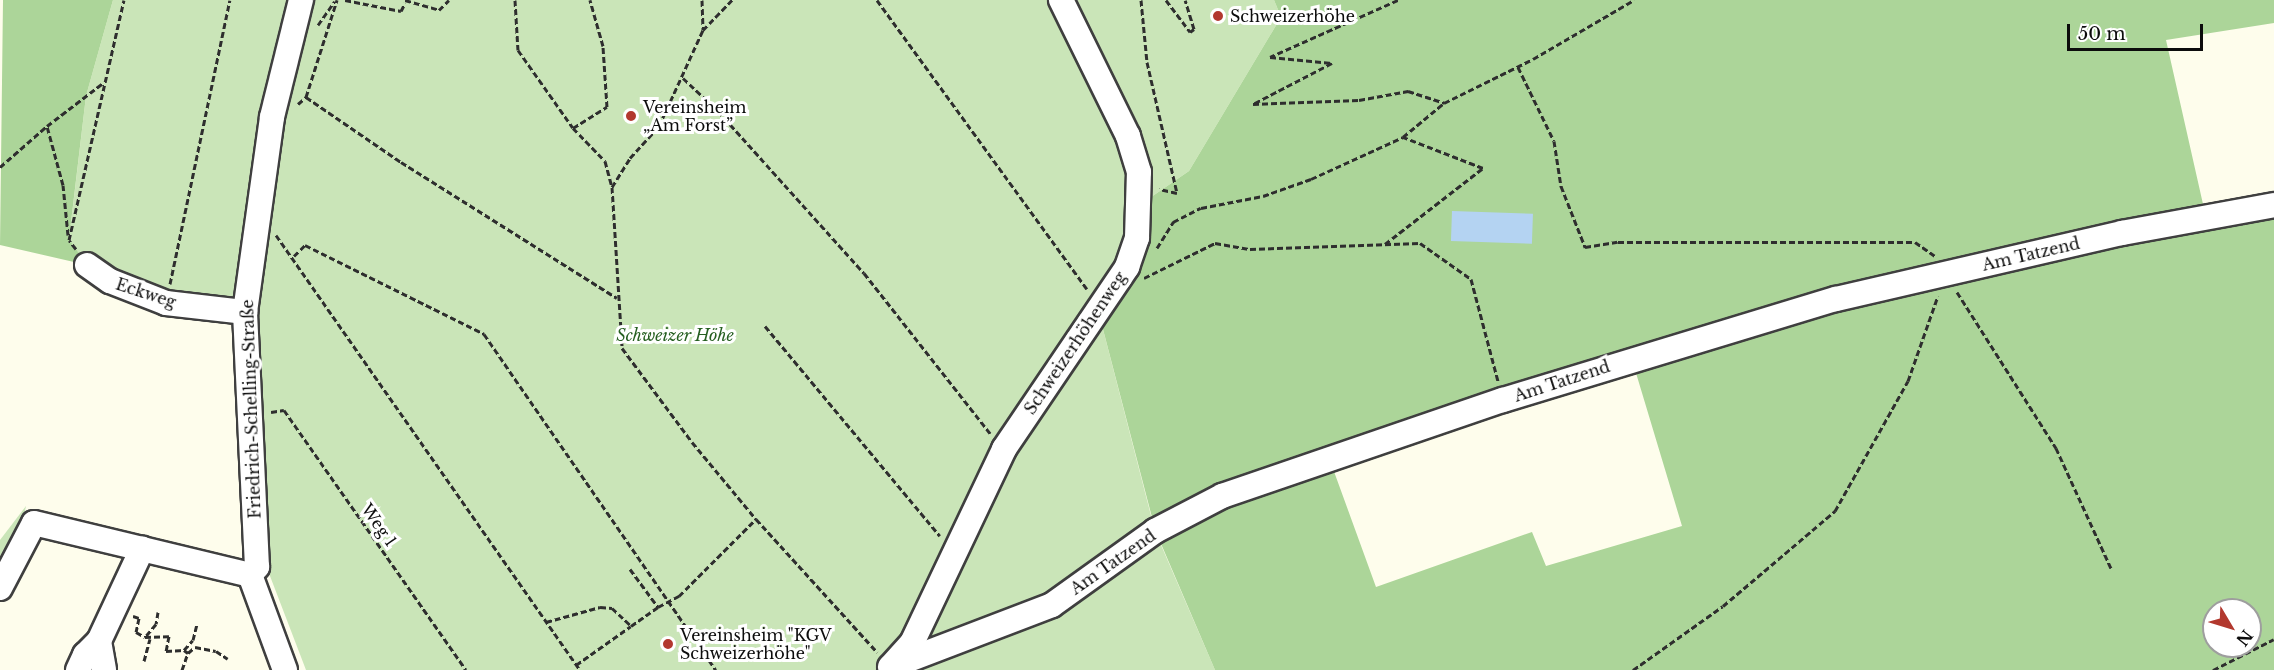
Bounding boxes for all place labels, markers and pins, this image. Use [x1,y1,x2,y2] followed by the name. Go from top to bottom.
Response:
[1230,6,1355,26] place label: Schweizerhöhe
[1211,9,1225,23] marker: Schweizerhöhe
[643,97,747,135] place label: Vereinsheim „Am Forst”
[624,109,638,123] marker: Vereinsheim „Am Forst”
[680,625,832,663] place label: Vereinsheim "KGV Schweizerhöhe"
[661,637,675,651] marker: Vereinsheim "KGV Schweizerhöhe"

